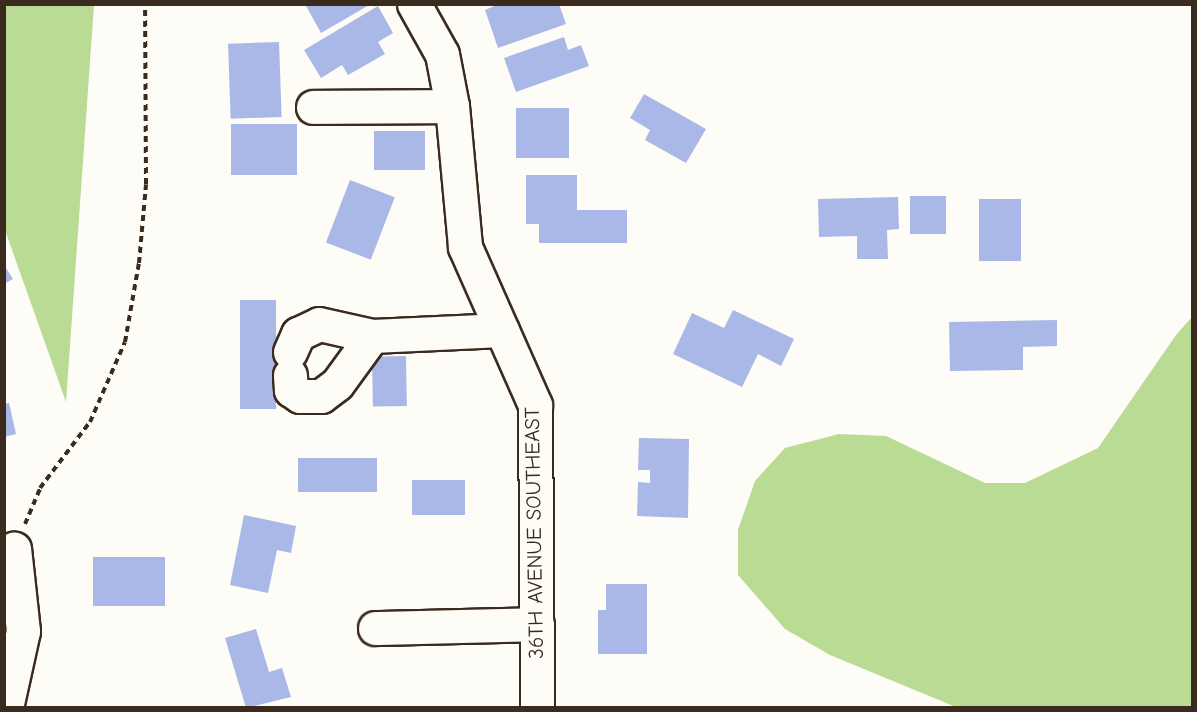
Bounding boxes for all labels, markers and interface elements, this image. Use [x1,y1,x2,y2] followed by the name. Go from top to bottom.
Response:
[519,407,549,659] street label: 36TH AVENUE SOUTHEAST

